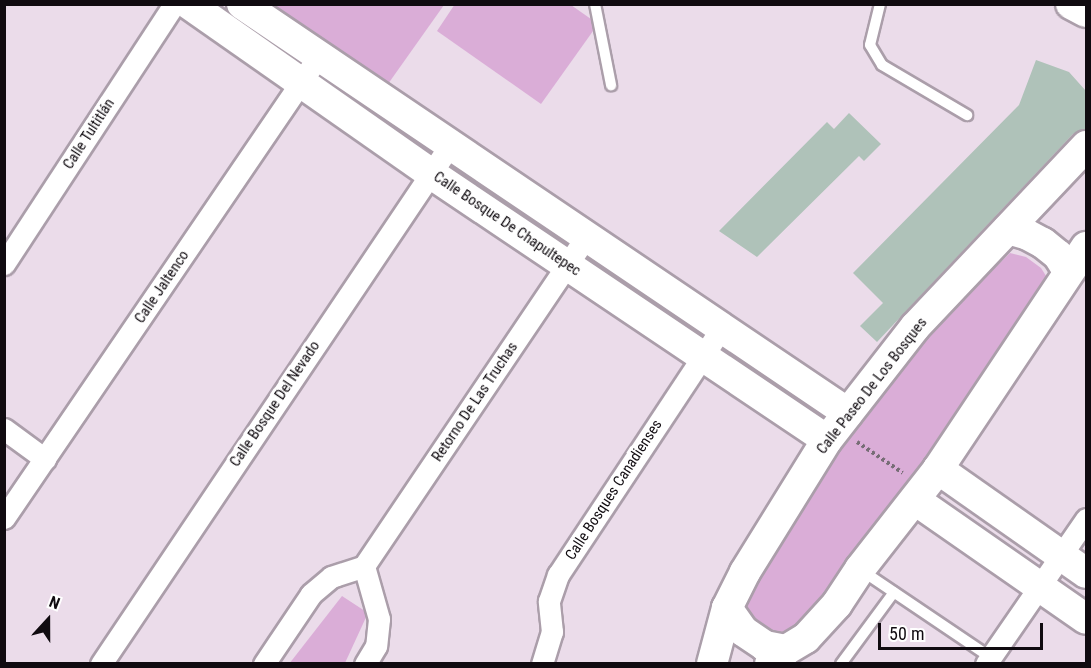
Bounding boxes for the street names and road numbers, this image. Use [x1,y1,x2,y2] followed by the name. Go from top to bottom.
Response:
[59,95,119,173] street label: Calle Tultitlán
[430,168,584,280] street label: Calle Bosque De Chapultepec
[131,247,193,327] street label: Calle Jaltenco
[813,314,931,458] street label: Calle Paseo De Los Bosques
[226,338,324,470] street label: Calle Bosque Del Nevado
[428,339,522,465] street label: Retorno De Las Truchas
[562,416,666,564] street label: Calle Bosques Canadienses

